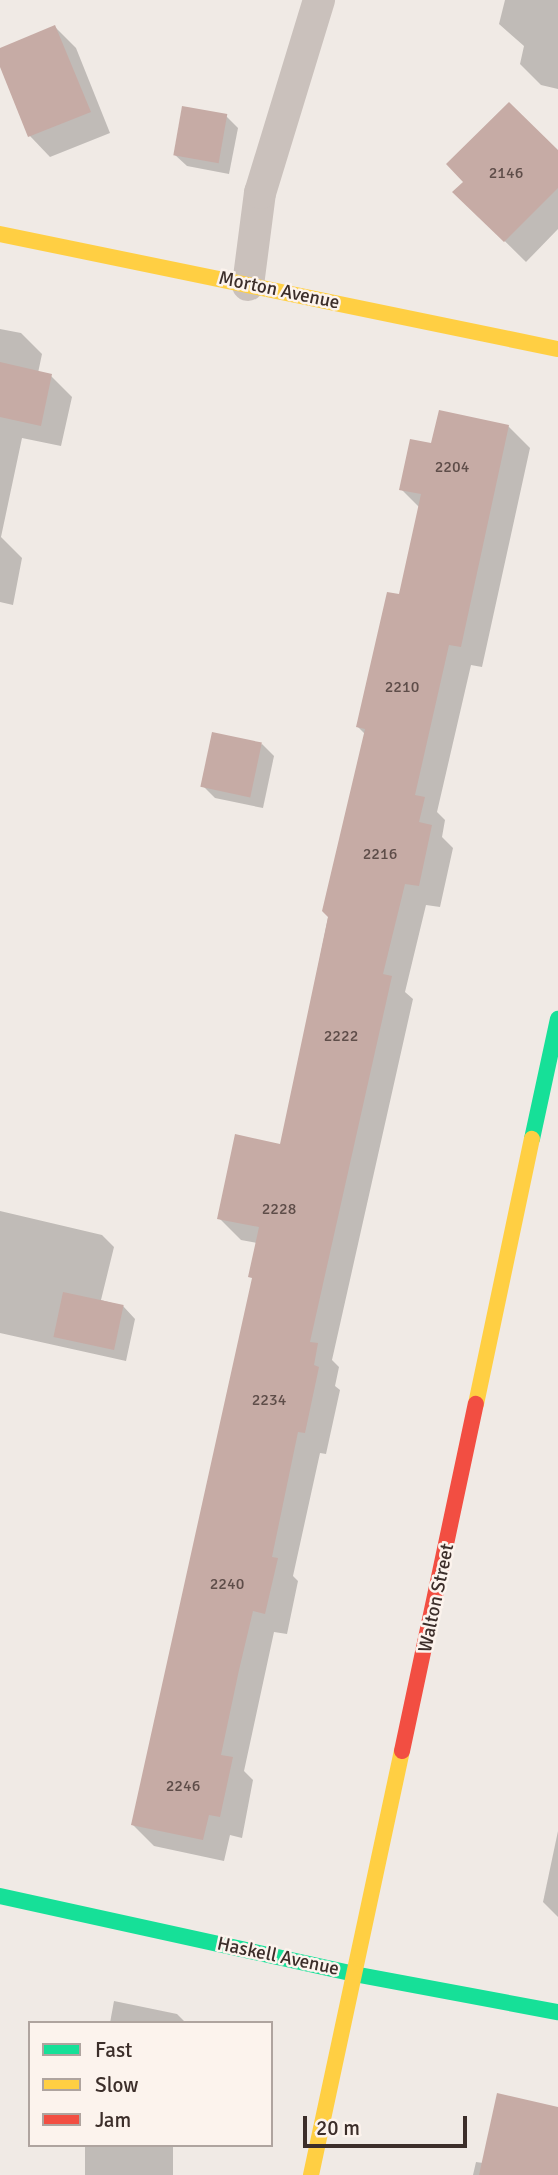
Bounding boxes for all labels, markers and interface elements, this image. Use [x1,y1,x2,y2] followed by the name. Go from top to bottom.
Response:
[489,163,523,183] house number: 2146
[217,267,341,315] street label: Morton Avenue
[435,457,469,477] house number: 2204
[385,677,419,697] house number: 2210
[363,844,397,864] house number: 2216
[324,1026,358,1046] house number: 2222
[262,1199,296,1219] house number: 2228
[252,1390,286,1410] house number: 2234
[414,1541,460,1655] street label: Walton Street
[210,1574,244,1594] house number: 2240
[166,1776,200,1796] house number: 2246
[215,1933,341,1981] street label: Haskell Avenue
[28,2021,273,2147] legend
[95,2037,132,2063] text: Fast
[95,2072,139,2098] text: Slow
[306,2102,470,2146] scale bar
[95,2107,131,2133] text: Jam
[316,2115,360,2141] text: 20 m

